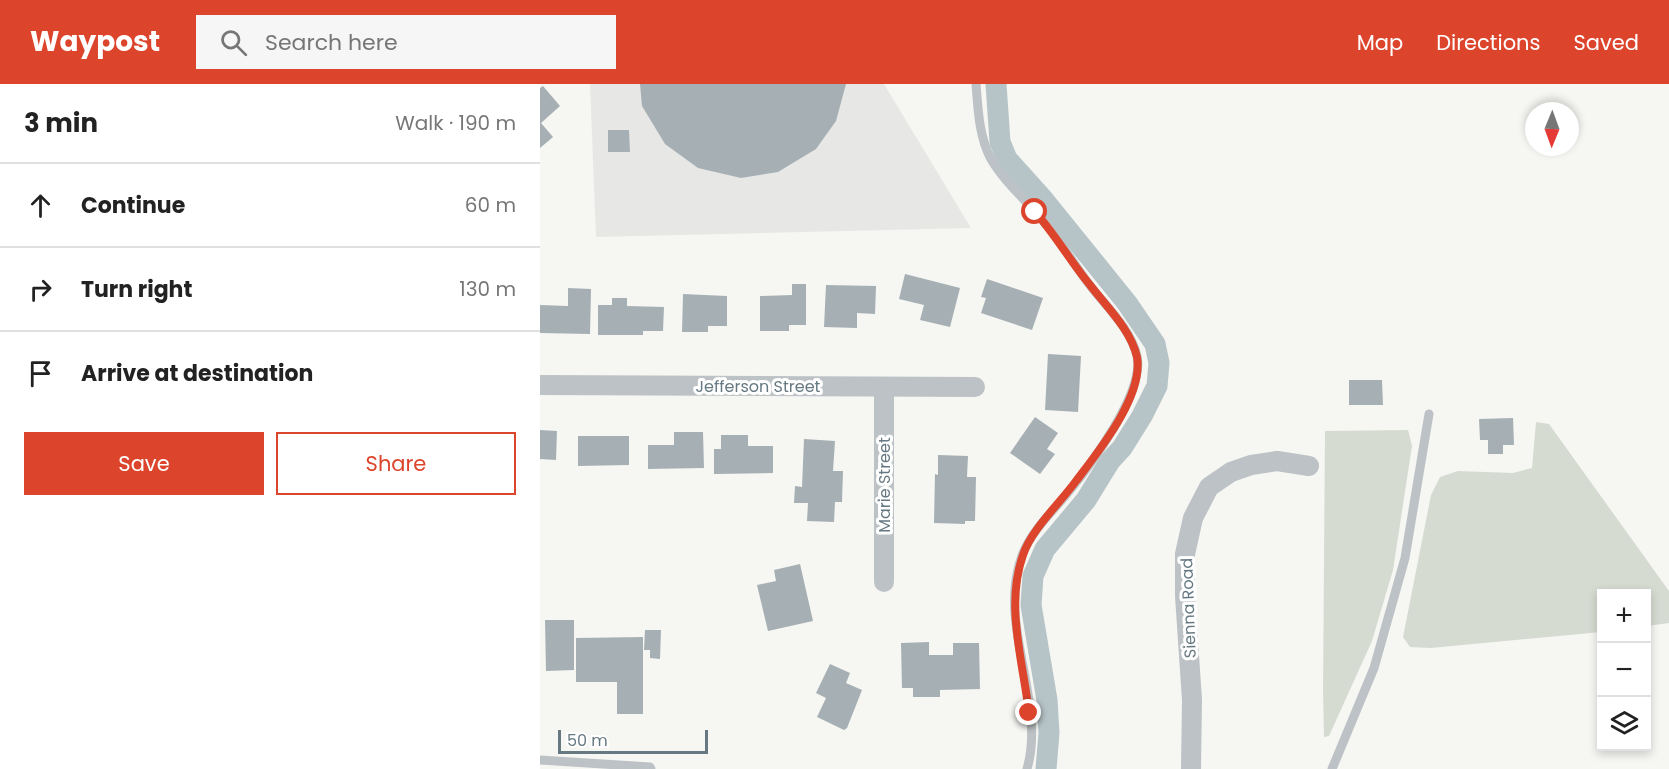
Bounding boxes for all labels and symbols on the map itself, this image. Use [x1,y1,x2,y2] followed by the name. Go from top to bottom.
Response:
[1525,102,1579,156] north arrow
[1021,198,1047,224] route start
[696,375,821,398] street label: Jefferson Street
[873,437,896,533] street label: Marie Street
[1175,557,1202,659] street label: Sienna Road
[1015,699,1041,725] route end
[558,727,708,754] scale bar

